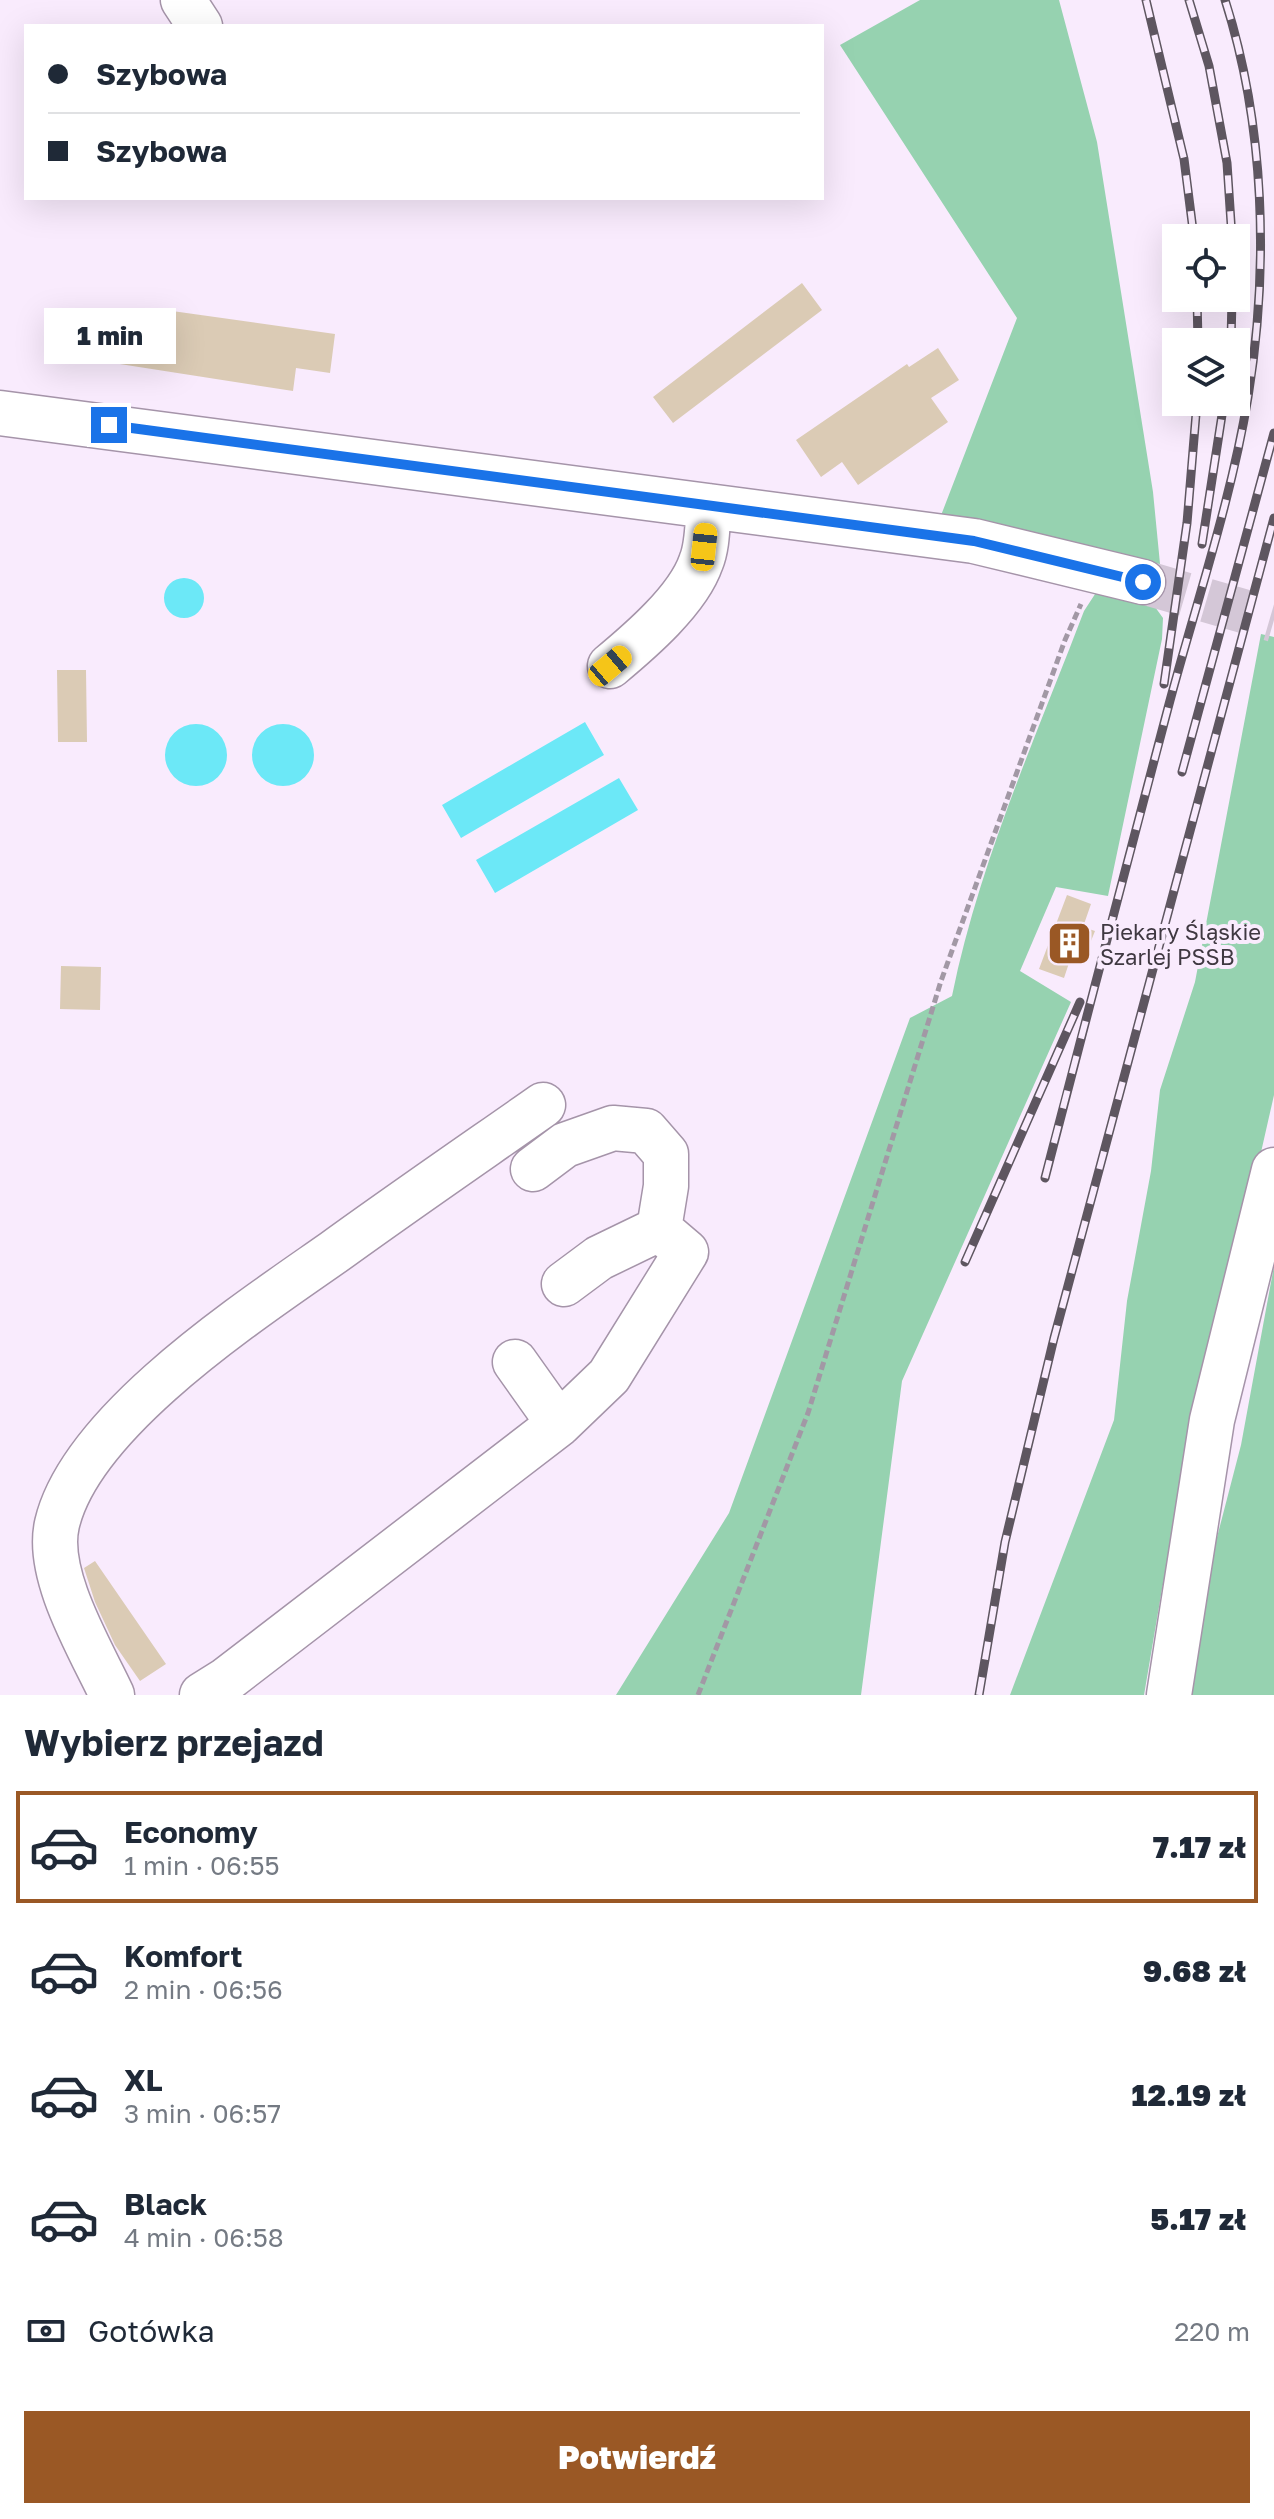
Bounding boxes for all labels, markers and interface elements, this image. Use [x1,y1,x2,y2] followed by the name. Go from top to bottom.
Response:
[96,56,227,92] text: Szybowa
[96,133,227,169] text: Szybowa
[1162,224,1250,416] map controls
[1162,224,1250,312] button: locate
[43,309,175,365] callout: 1 min
[77,320,143,351] text: 1 min
[1162,328,1250,416] button: layers
[91,407,127,443] route end
[690,522,718,572] car
[1125,564,1161,600] route start
[584,641,636,691] car
[1100,918,1261,970] place label: Piekary Śląskie Szarlej PSSB
[1045,920,1093,968] building icon: Piekary Śląskie Szarlej PSSB
[24,1721,324,1764] text: Wybierz przejazd
[28,1811,100,1883] icon: car
[124,1814,258,1850] text: Economy
[1153,1829,1246,1865] text: 7.17 zł
[124,1850,280,1881] text: 1 min · 06:55
[28,1935,100,2007] icon: car
[124,1938,243,1974] text: Komfort
[1143,1953,1246,1989] text: 9.68 zł
[124,1974,283,2005] text: 2 min · 06:56
[28,2059,100,2131] icon: car
[124,2062,163,2098] text: XL
[1132,2077,1246,2113] text: 12.19 zł
[124,2098,281,2129] text: 3 min · 06:57
[28,2183,100,2255] icon: car
[124,2186,207,2222] text: Black
[1150,2201,1246,2237] text: 5.17 zł
[124,2222,284,2253] text: 4 min · 06:58
[24,2309,68,2353] icon: cash
[88,2313,215,2349] text: Gotówka
[1174,2316,1250,2347] text: 220 m
[24,2411,1250,2503] button: Potwierdź

